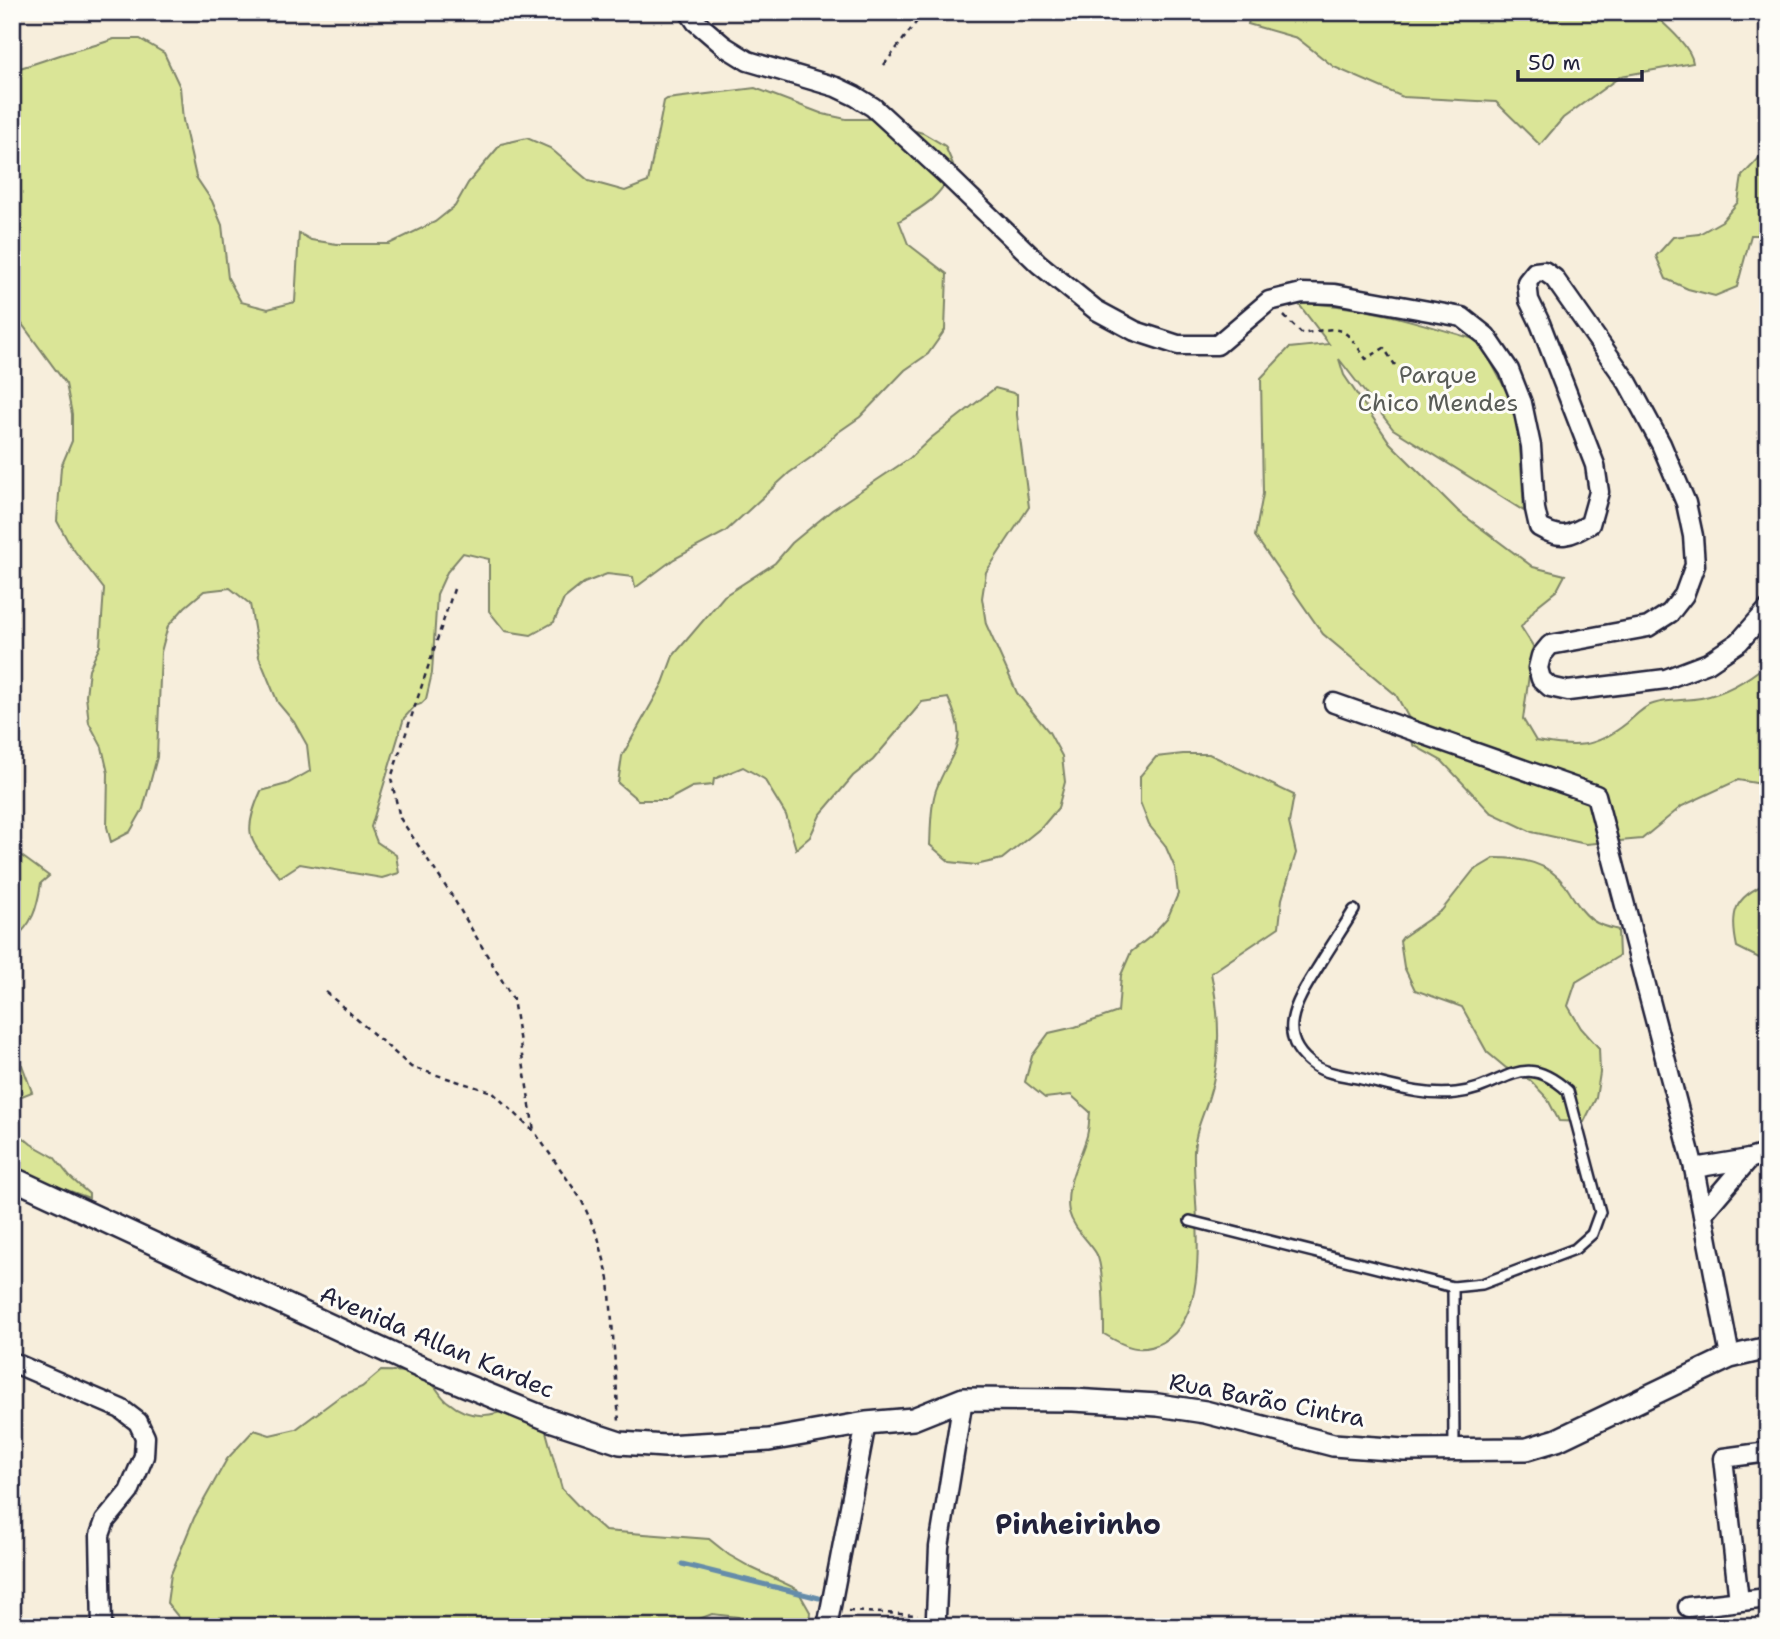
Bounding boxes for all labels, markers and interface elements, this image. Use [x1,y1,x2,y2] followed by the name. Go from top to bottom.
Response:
[1518,38,1642,82] scale bar
[1528,49,1581,77] text: 50 m
[1358,359,1518,419] park label: Parque Chico Mendes
[315,1278,559,1406] street label: Avenida Allan Kardec
[1166,1365,1368,1435] street label: Rua Barão Cintra
[995,1505,1161,1543] district label: Pinheirinho

